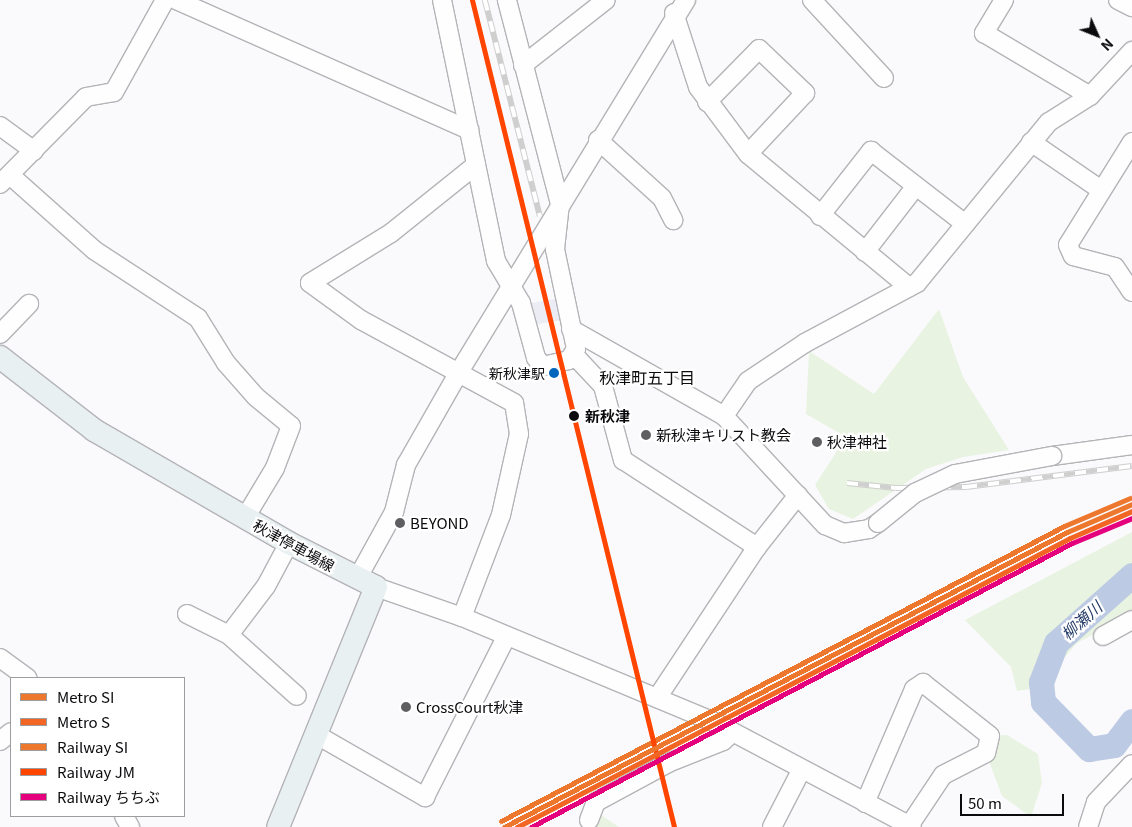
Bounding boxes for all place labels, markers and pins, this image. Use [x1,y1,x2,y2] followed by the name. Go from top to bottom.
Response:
[489,365,545,381] place label: 新秋津駅
[549,368,559,378] marker: 新秋津駅
[585,407,630,425] place label: 新秋津
[567,409,581,423] marker: 新秋津
[656,426,791,444] place label: 新秋津キリスト教会
[640,429,652,441] marker: 新秋津キリスト教会
[827,433,887,451] place label: 秋津神社
[811,436,823,448] marker: 秋津神社
[410,514,469,532] place label: BEYOND
[394,517,406,529] marker: BEYOND
[416,698,523,716] place label: CrossCourt秋津
[400,701,412,713] marker: CrossCourt秋津

